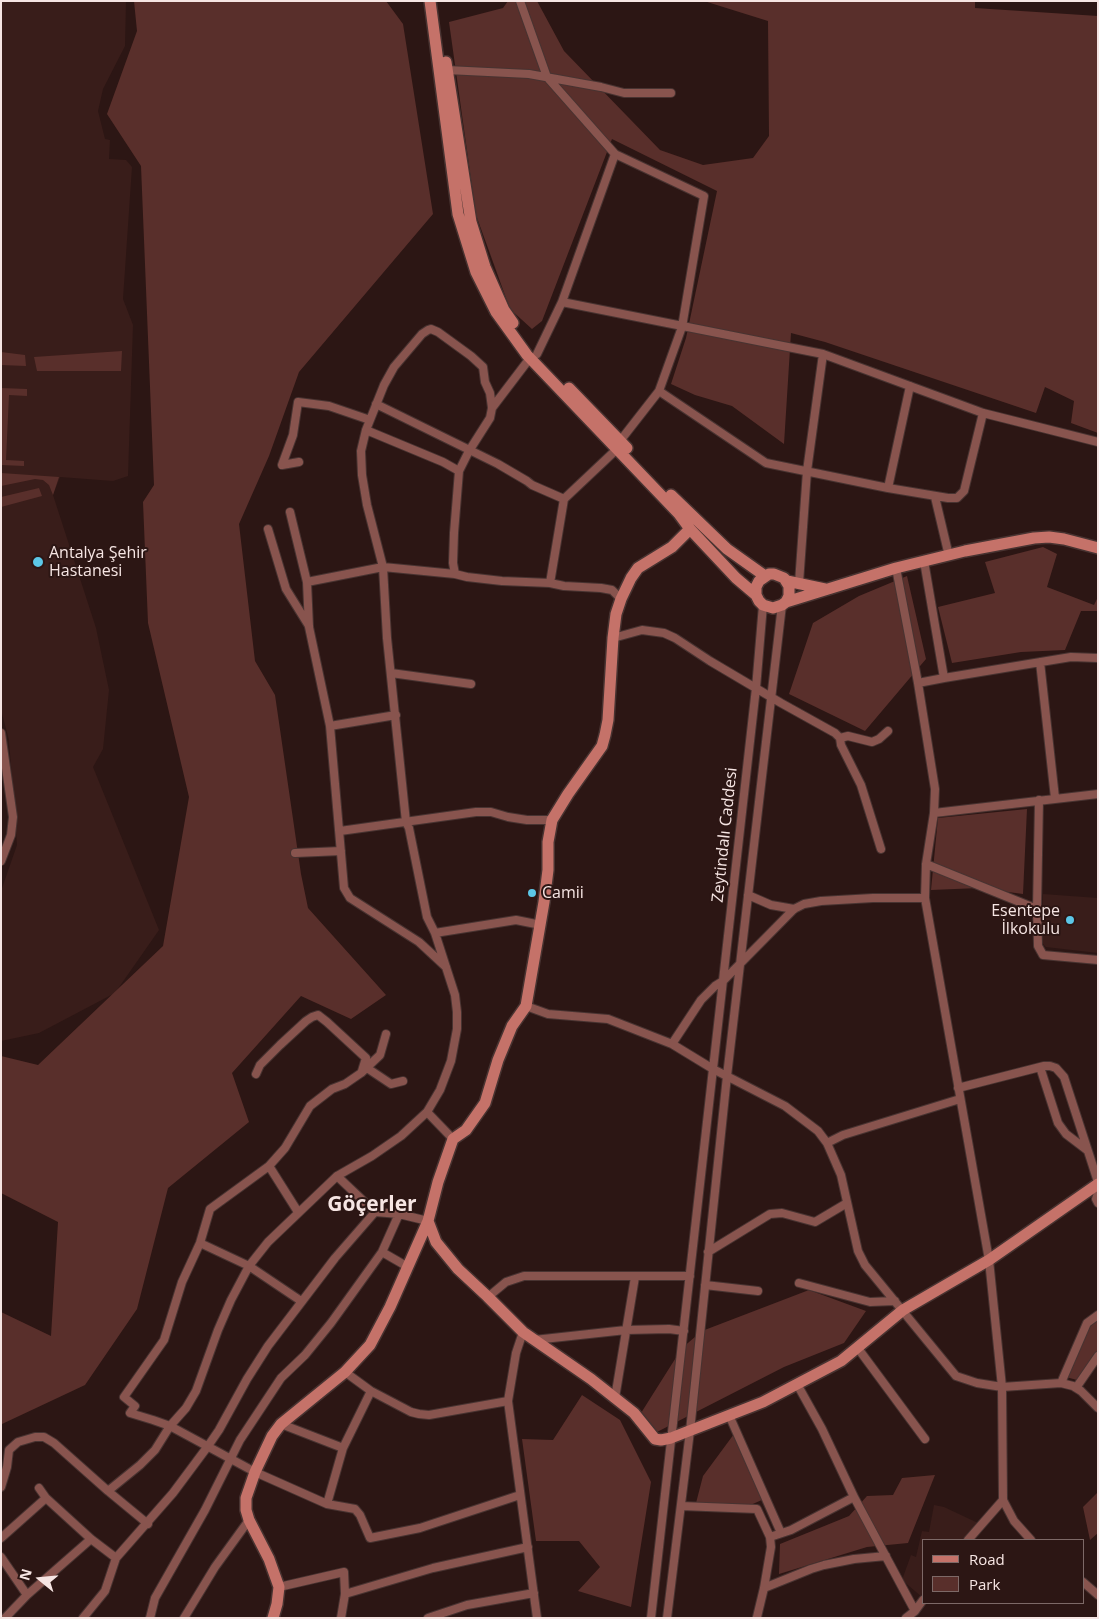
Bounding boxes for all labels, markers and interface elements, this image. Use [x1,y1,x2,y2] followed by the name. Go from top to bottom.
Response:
[49,543,147,581] place label: Antalya Şehir Hastanesi
[31,555,45,569] marker: Antalya Şehir Hastanesi
[708,766,742,904] street label: Zeytindalı Caddesi
[542,883,584,903] place label: Camii
[526,887,538,899] marker: Camii
[991,901,1060,939] place label: Esentepe İlkokulu
[1064,914,1076,926] marker: Esentepe İlkokulu
[327,1192,417,1218] district label: Göçerler
[922,1539,1084,1604] legend
[969,1549,1005,1569] text: Road
[15,1554,65,1604] north arrow
[14,1566,36,1583] text: N
[969,1574,1000,1594] text: Park

